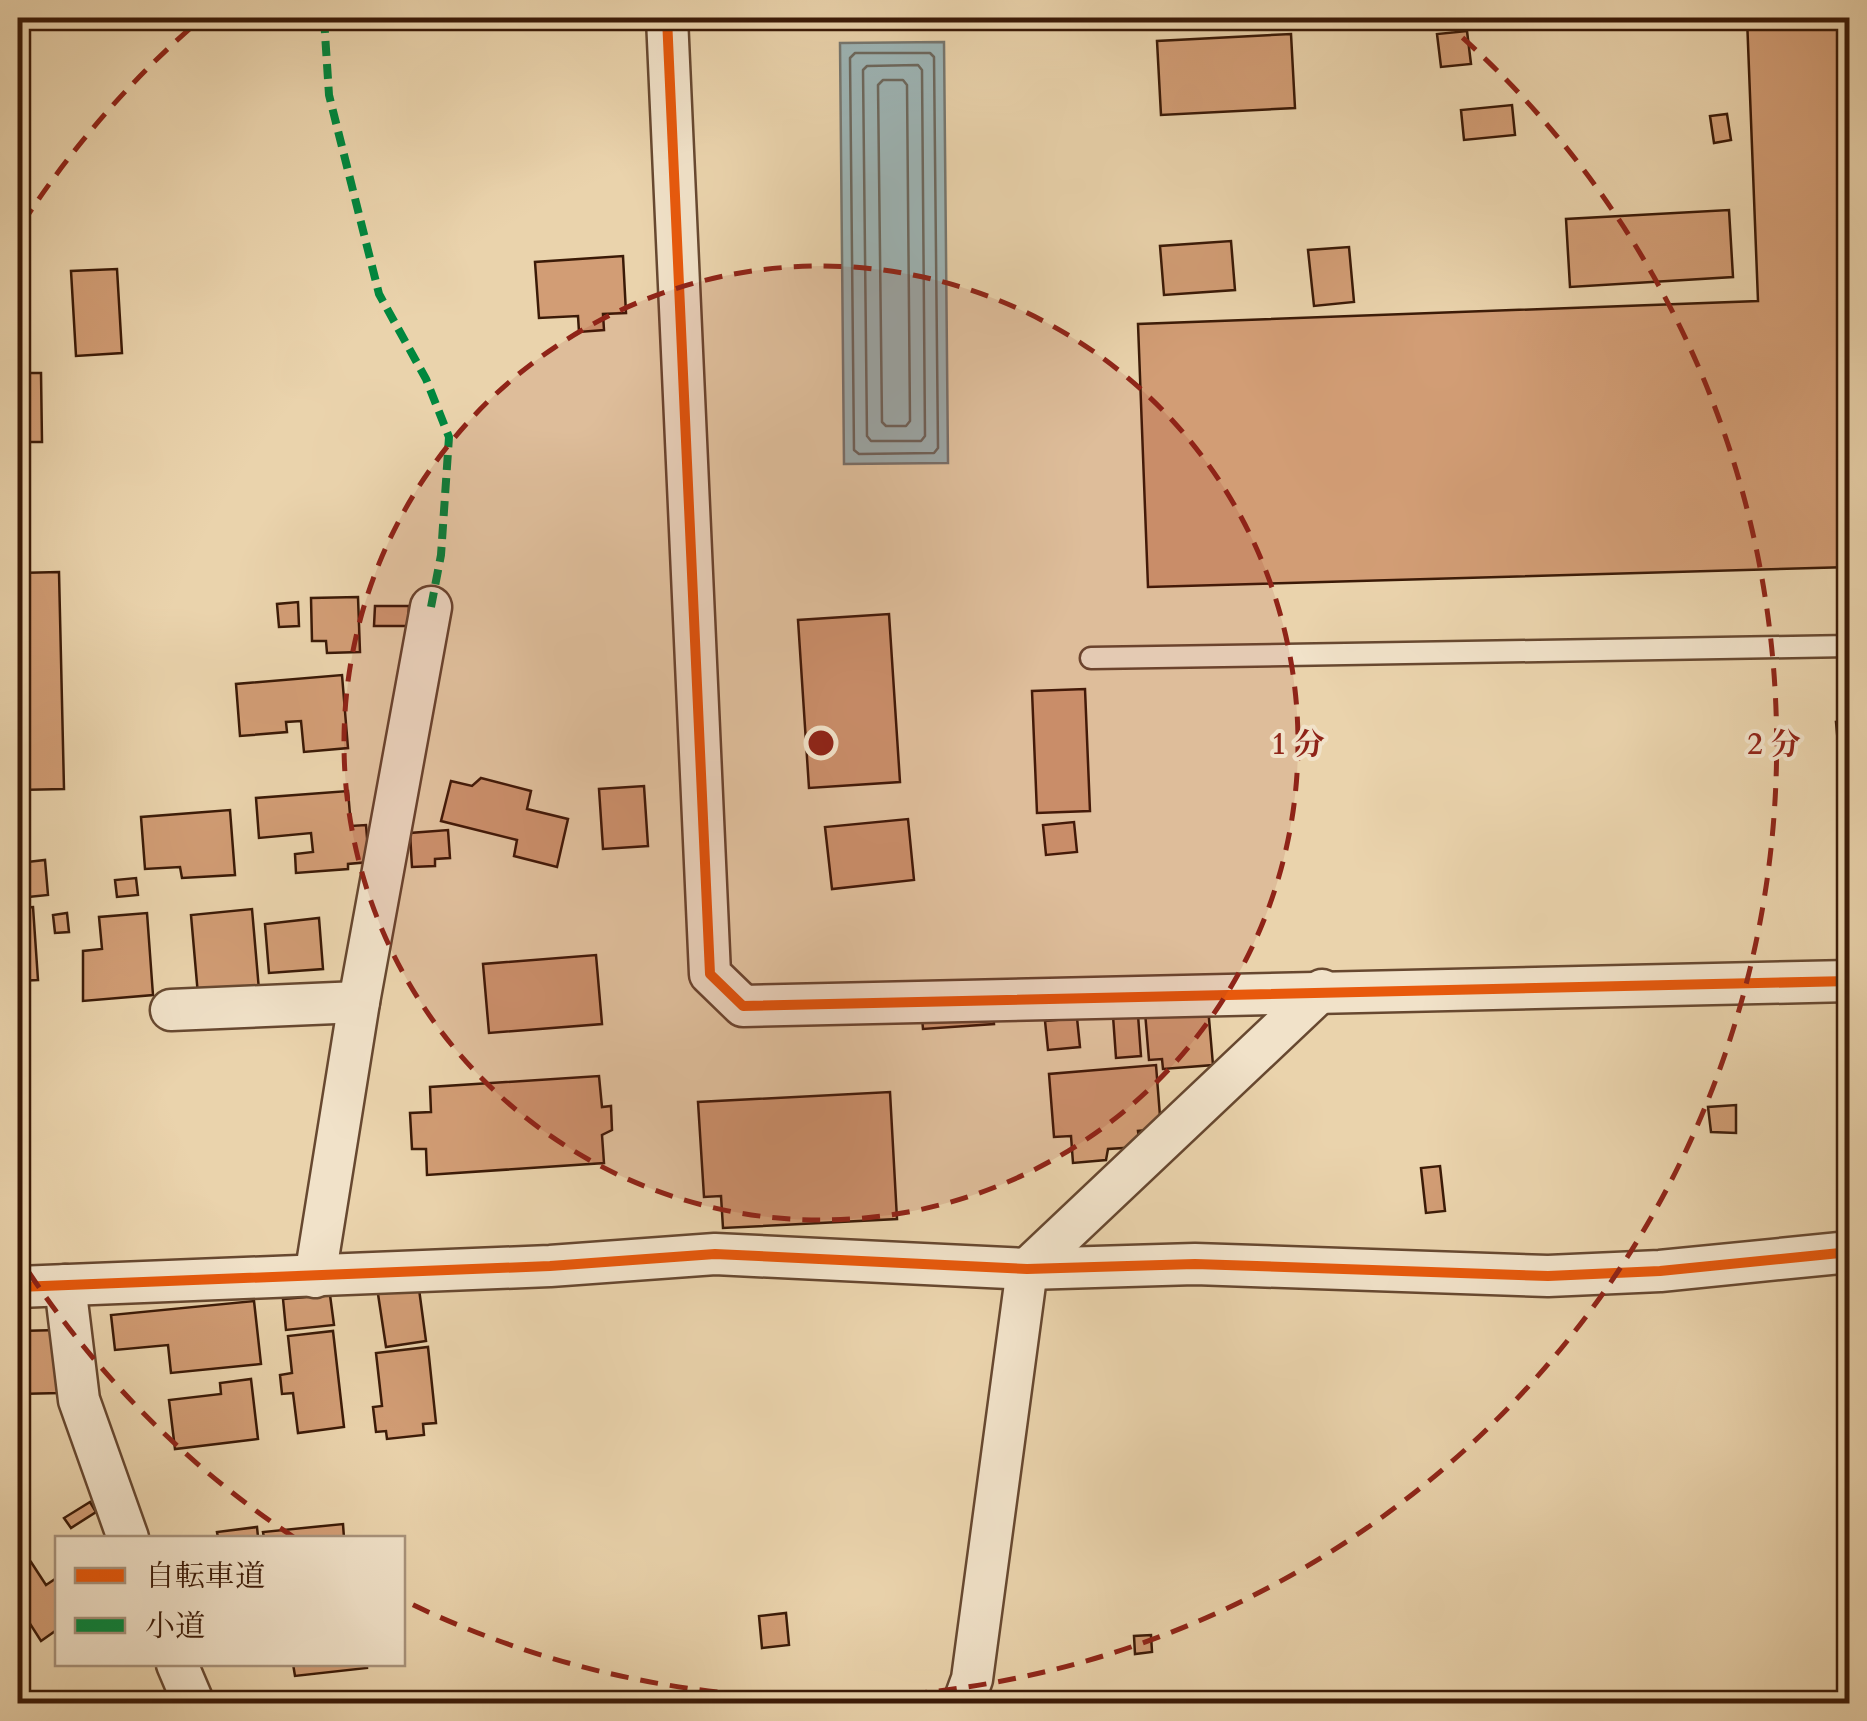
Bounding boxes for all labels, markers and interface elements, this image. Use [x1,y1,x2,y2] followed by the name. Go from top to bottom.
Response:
[1271,724,1325,765] text: 1 分
[1747,724,1801,765] text: 2 分
[803,725,839,761] centre of rings
[55,1536,405,1666] legend
[145,1556,265,1597] text: 自転車道
[145,1606,205,1647] text: 小道

